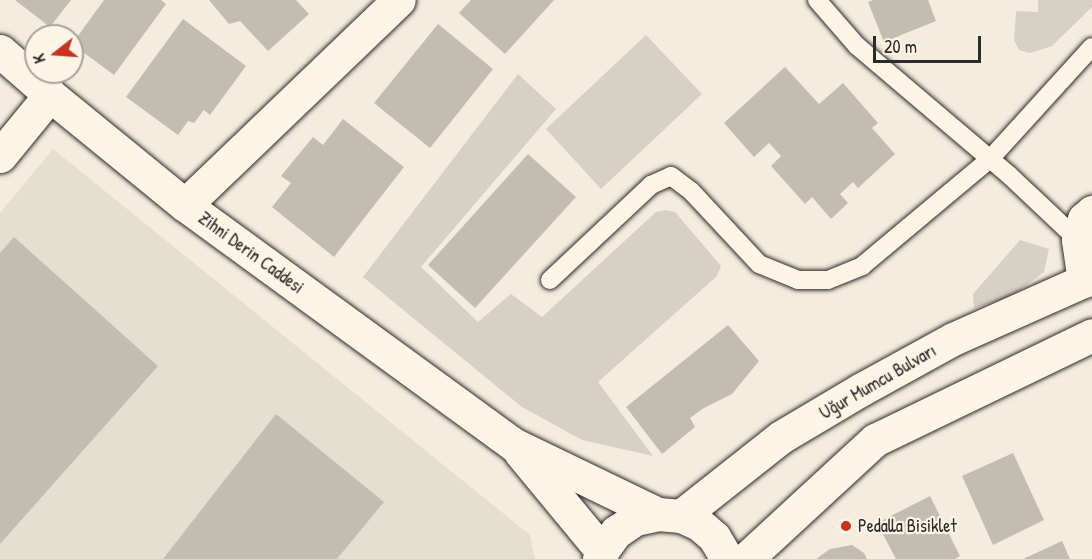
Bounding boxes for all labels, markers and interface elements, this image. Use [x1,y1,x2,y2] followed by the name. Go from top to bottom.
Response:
[24,24,84,84] north arrow
[876,24,984,62] scale bar
[884,34,917,59] text: 20 m
[27,51,50,66] text: K
[194,208,308,298] street label: Zihni Derin Caddesi
[816,340,940,424] street label: Uğur Mumcu Bulvarı
[858,515,957,537] place label: Pedalla Bisiklet
[839,519,853,533] marker: Pedalla Bisiklet

